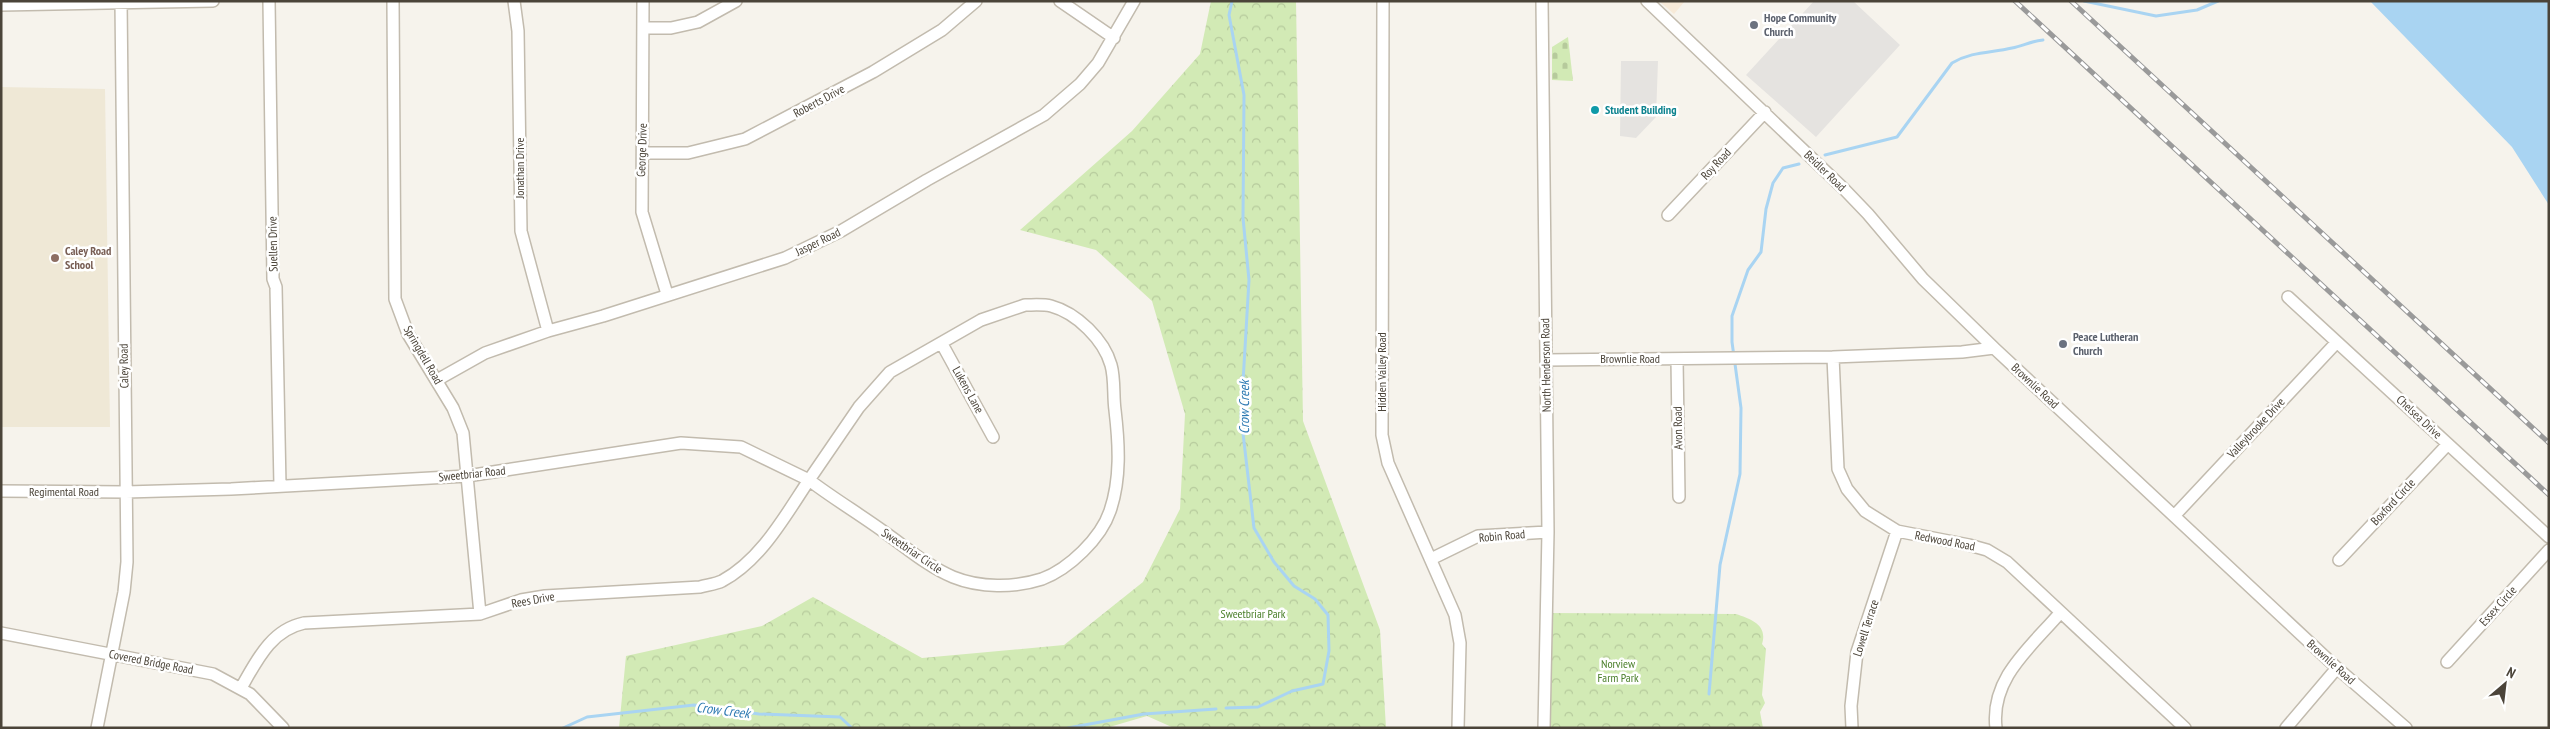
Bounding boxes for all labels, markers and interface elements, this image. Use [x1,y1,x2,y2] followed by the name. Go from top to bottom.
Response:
[1764,10,1837,39] place label: Hope Community Church
[1748,19,1760,31] marker: Hope Community Church
[791,81,847,120] street label: Roberts Drive
[1605,102,1677,117] place label: Student Building
[1589,104,1601,116] marker: Student Building
[633,123,650,177] street label: George Drive
[512,137,527,200] street label: Jonathan Drive
[1697,145,1734,183] street label: Roy Road
[1801,147,1849,194] street label: Beidler Road
[265,216,280,272] street label: Suellen Drive
[792,224,843,259] street label: Jasper Road
[65,243,111,272] place label: Caley Road School
[49,252,61,264] marker: Caley Road School
[1537,318,1554,412] street label: North Henderson Road
[401,323,446,387] street label: Springdell Road
[2073,329,2138,358] place label: Peace Lutheran Church
[1374,332,1389,412] street label: Hidden Valley Road
[2057,338,2069,350] marker: Peace Lutheran Church
[116,343,131,389] street label: Caley Road
[1600,351,1660,366] street label: Brownlie Road
[2008,360,2062,411] street label: Brownlie Road
[949,364,987,416] street label: Lukens Lane
[1235,378,1253,434] water label: Crow Creek
[2393,392,2445,441] street label: Chelsea Drive
[2223,394,2288,462] street label: Valleybrooke Drive
[1670,406,1685,450] street label: Avon Road
[438,463,506,484] street label: Sweetbriar Road
[2367,475,2418,528] street label: Boxford Circle
[29,484,99,499] street label: Regimental Road
[879,525,946,577] street label: Sweetbriar Circle
[1478,526,1526,545] street label: Robin Road
[1914,527,1976,554] street label: Redwood Road
[2476,583,2519,629] street label: Essex Circle
[510,588,556,611] street label: Rees Drive
[1849,598,1882,658] street label: Lowell Terrace
[1221,606,1286,621] park label: Sweetbriar Park
[2304,636,2359,687] street label: Brownlie Road
[108,646,195,677] street label: Covered Bridge Road
[1597,656,1639,685] park label: Norview Farm Park
[2480,659,2530,709] north arrow
[2504,663,2519,682] text: N
[695,698,752,722] water label: Crow Creek

